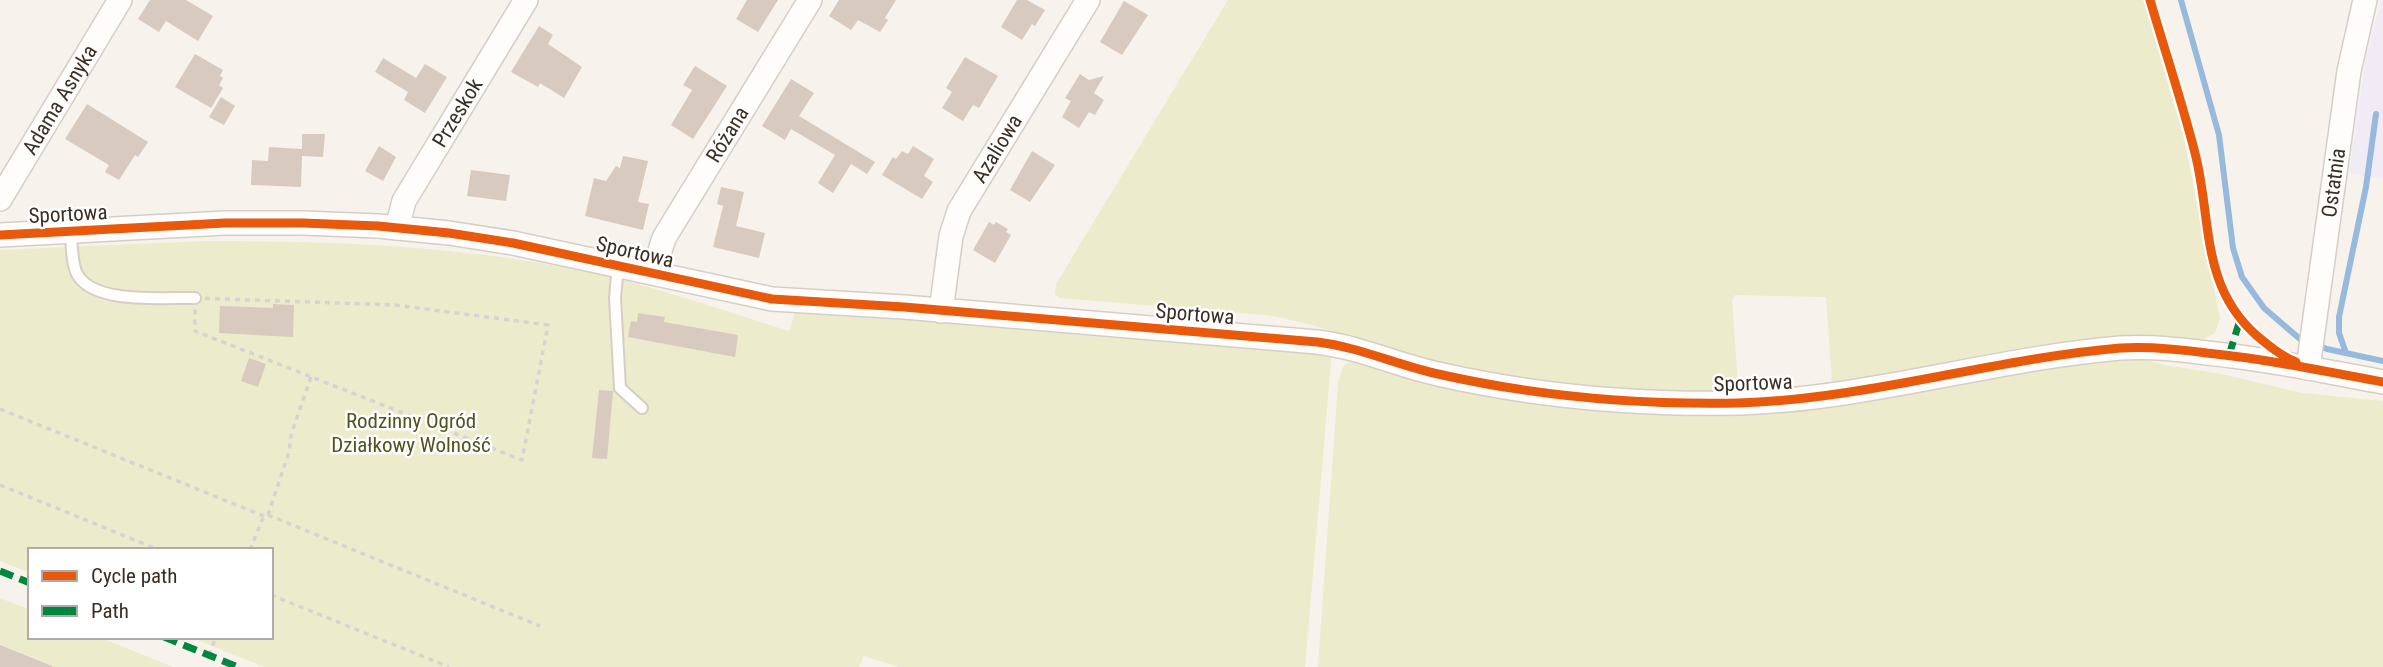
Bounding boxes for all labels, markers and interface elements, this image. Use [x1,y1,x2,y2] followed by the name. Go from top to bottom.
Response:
[18,41,102,159] street label: Adama Asnyka
[428,74,488,152] street label: Przeskok
[701,102,754,167] street label: Różana
[967,110,1027,187] street label: Azaliowa
[2317,147,2350,219] street label: Ostatnia
[28,200,108,228] street label: Sportowa
[594,231,676,273] street label: Sportowa
[1155,299,1235,329] street label: Sportowa
[1713,370,1793,396] street label: Sportowa
[331,409,491,457] park label: Rodzinny Ogród Działkowy Wolność
[28,548,273,639] legend
[91,564,177,588] text: Cycle path
[91,599,129,623] text: Path

